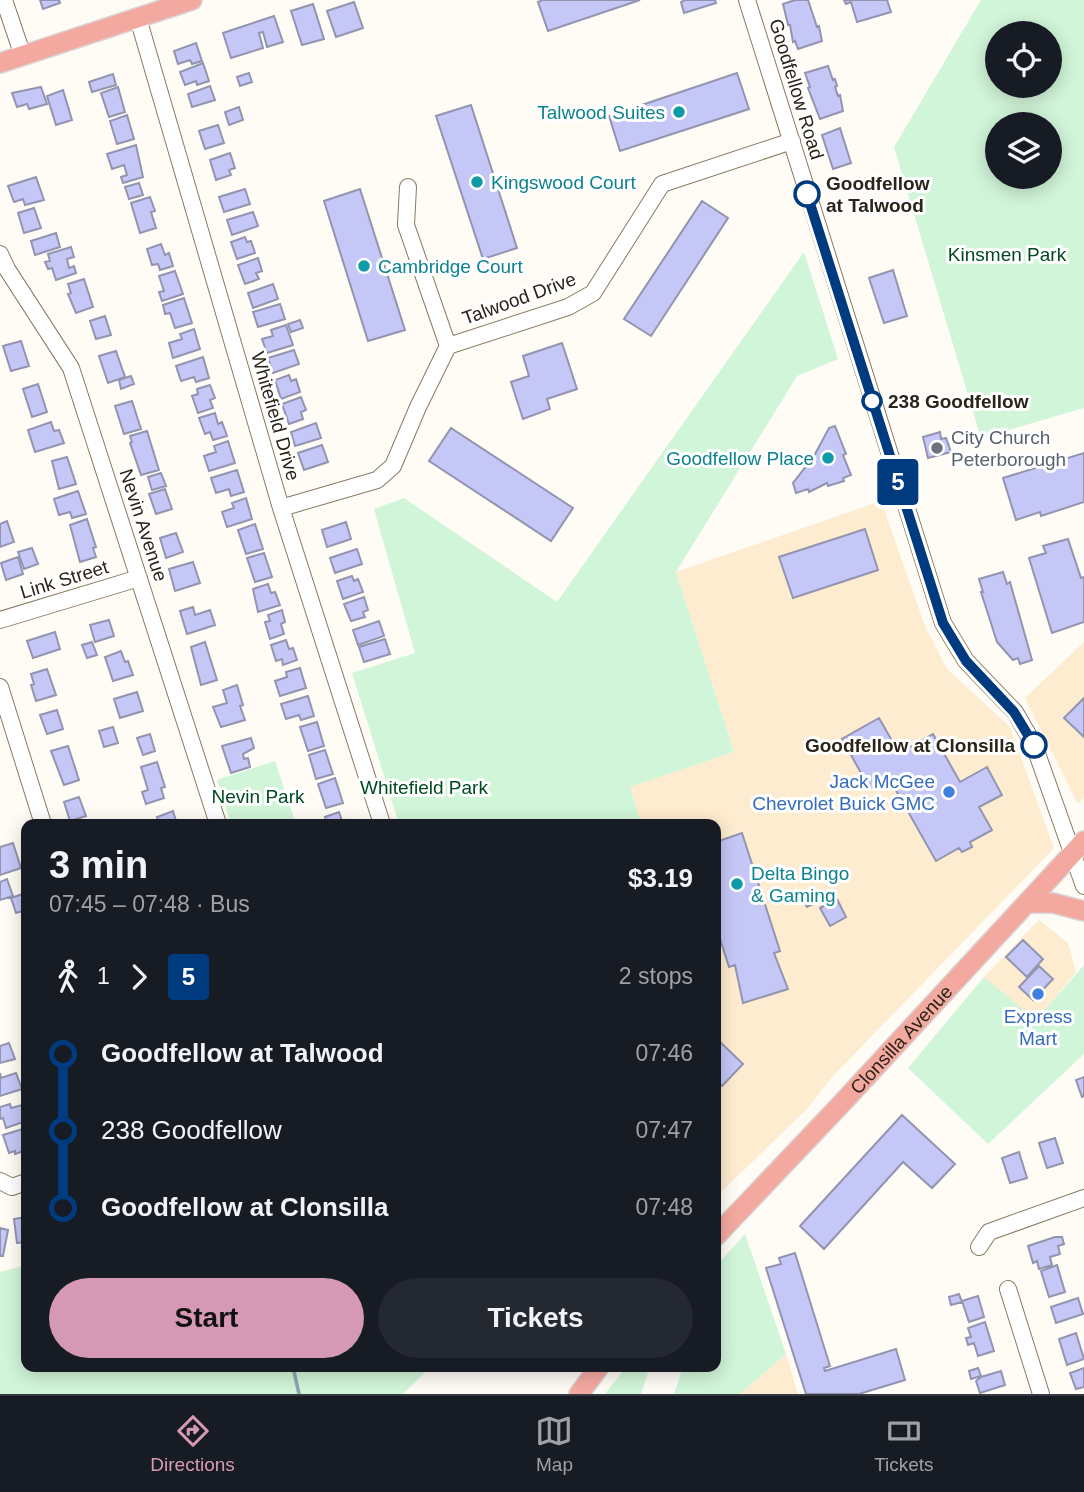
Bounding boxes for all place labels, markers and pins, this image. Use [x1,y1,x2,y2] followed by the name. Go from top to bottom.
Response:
[537,102,665,123] place label: Talwood Suites
[671,104,687,120] marker: Talwood Suites
[491,172,636,193] place label: Kingswood Court
[826,173,930,216] place label: Goodfellow at Talwood
[469,174,485,190] marker: Kingswood Court
[794,181,820,207] marker: Goodfellow at Talwood
[378,256,523,277] place label: Cambridge Court
[356,258,372,274] marker: Cambridge Court
[862,391,882,411] marker: 238 Goodfellow
[888,391,1029,412] place label: 238 Goodfellow
[951,427,1066,470] place label: City Church Peterborough
[929,440,945,456] marker: City Church Peterborough
[666,448,814,469] place label: Goodfellow Place
[820,450,836,466] marker: Goodfellow Place
[1021,732,1047,758] marker: Goodfellow at Clonsilla
[805,735,1015,756] place label: Goodfellow at Clonsilla
[752,771,935,814] place label: Jack McGee Chevrolet Buick GMC
[941,784,957,800] marker: Jack McGee Chevrolet Buick GMC
[751,863,849,906] place label: Delta Bingo & Gaming
[729,876,745,892] marker: Delta Bingo & Gaming
[1030,986,1046,1002] marker: Express Mart
[1004,1006,1072,1049] place label: Express Mart

